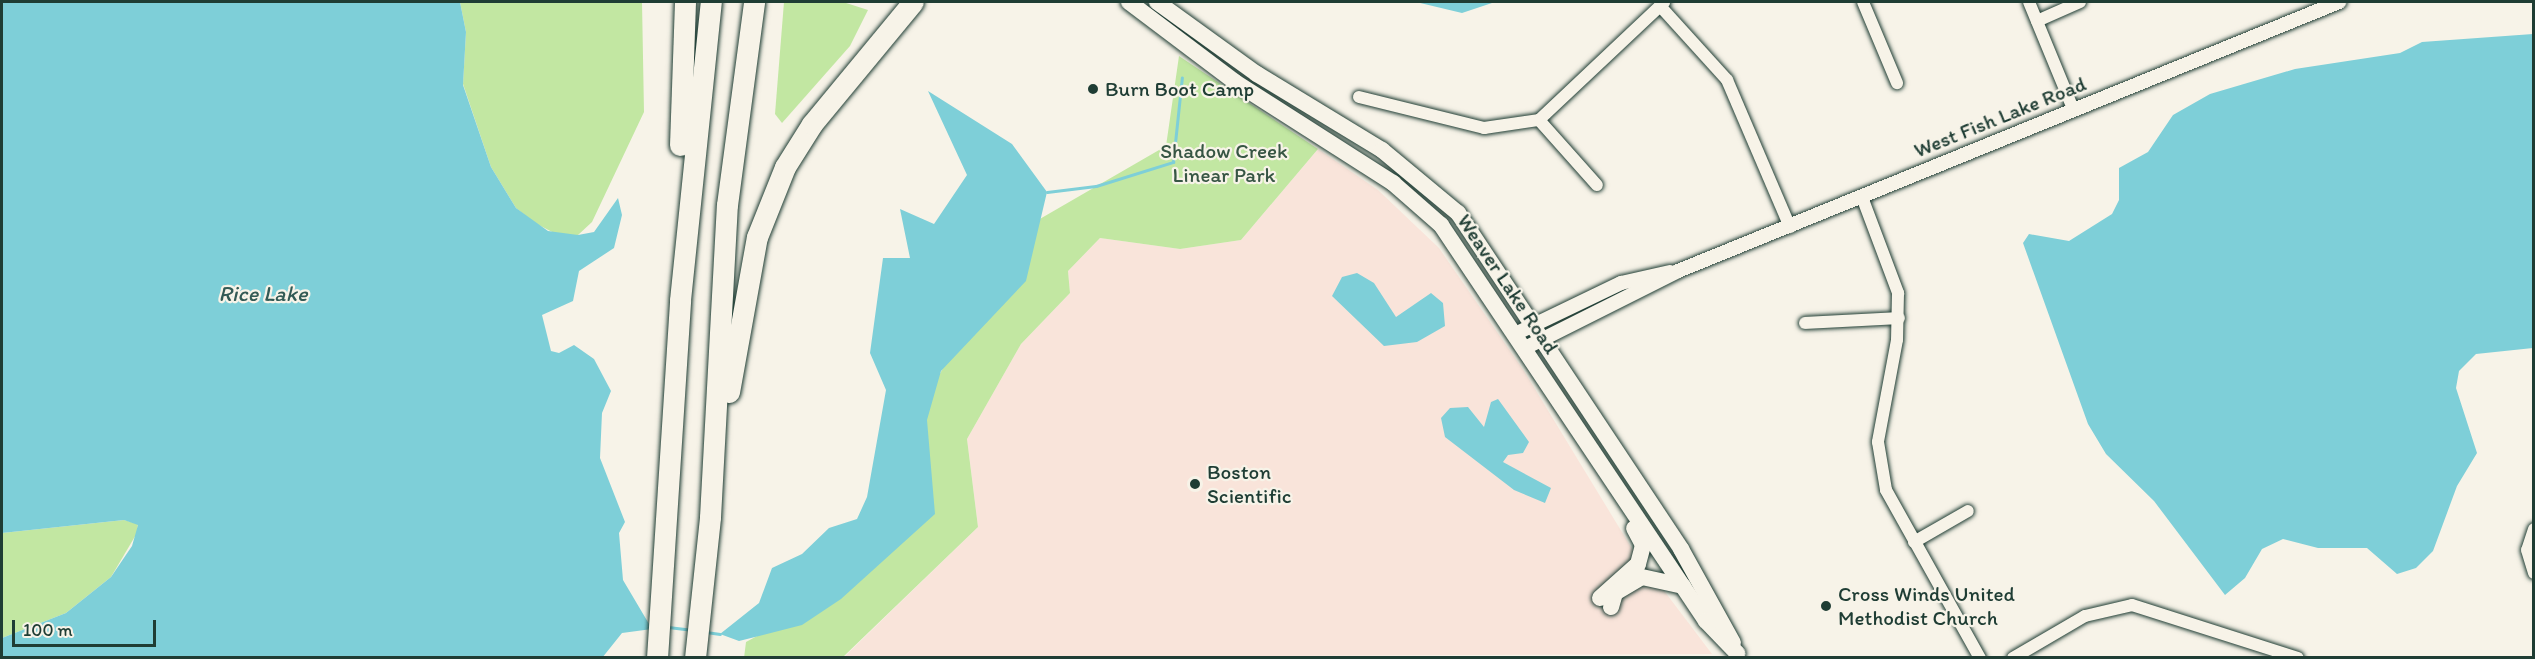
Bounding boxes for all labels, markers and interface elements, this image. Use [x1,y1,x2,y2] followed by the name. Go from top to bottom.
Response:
[1911,71,2089,163] street label: West Fish Lake Road
[1105,76,1254,102] place label: Burn Boot Camp
[1086,82,1100,96] marker: Burn Boot Camp
[1160,138,1288,188] park label: Shadow Creek Linear Park
[1452,210,1564,358] street label: Weaver Lake Road
[218,281,308,307] water label: Rice Lake
[1207,459,1292,509] place label: Boston Scientific
[1188,477,1202,491] marker: Boston Scientific
[1838,581,2015,631] place label: Cross Winds United Methodist Church
[1819,599,1833,613] marker: Cross Winds United Methodist Church
[15,608,159,646] scale bar
[23,619,73,641] text: 100 m

